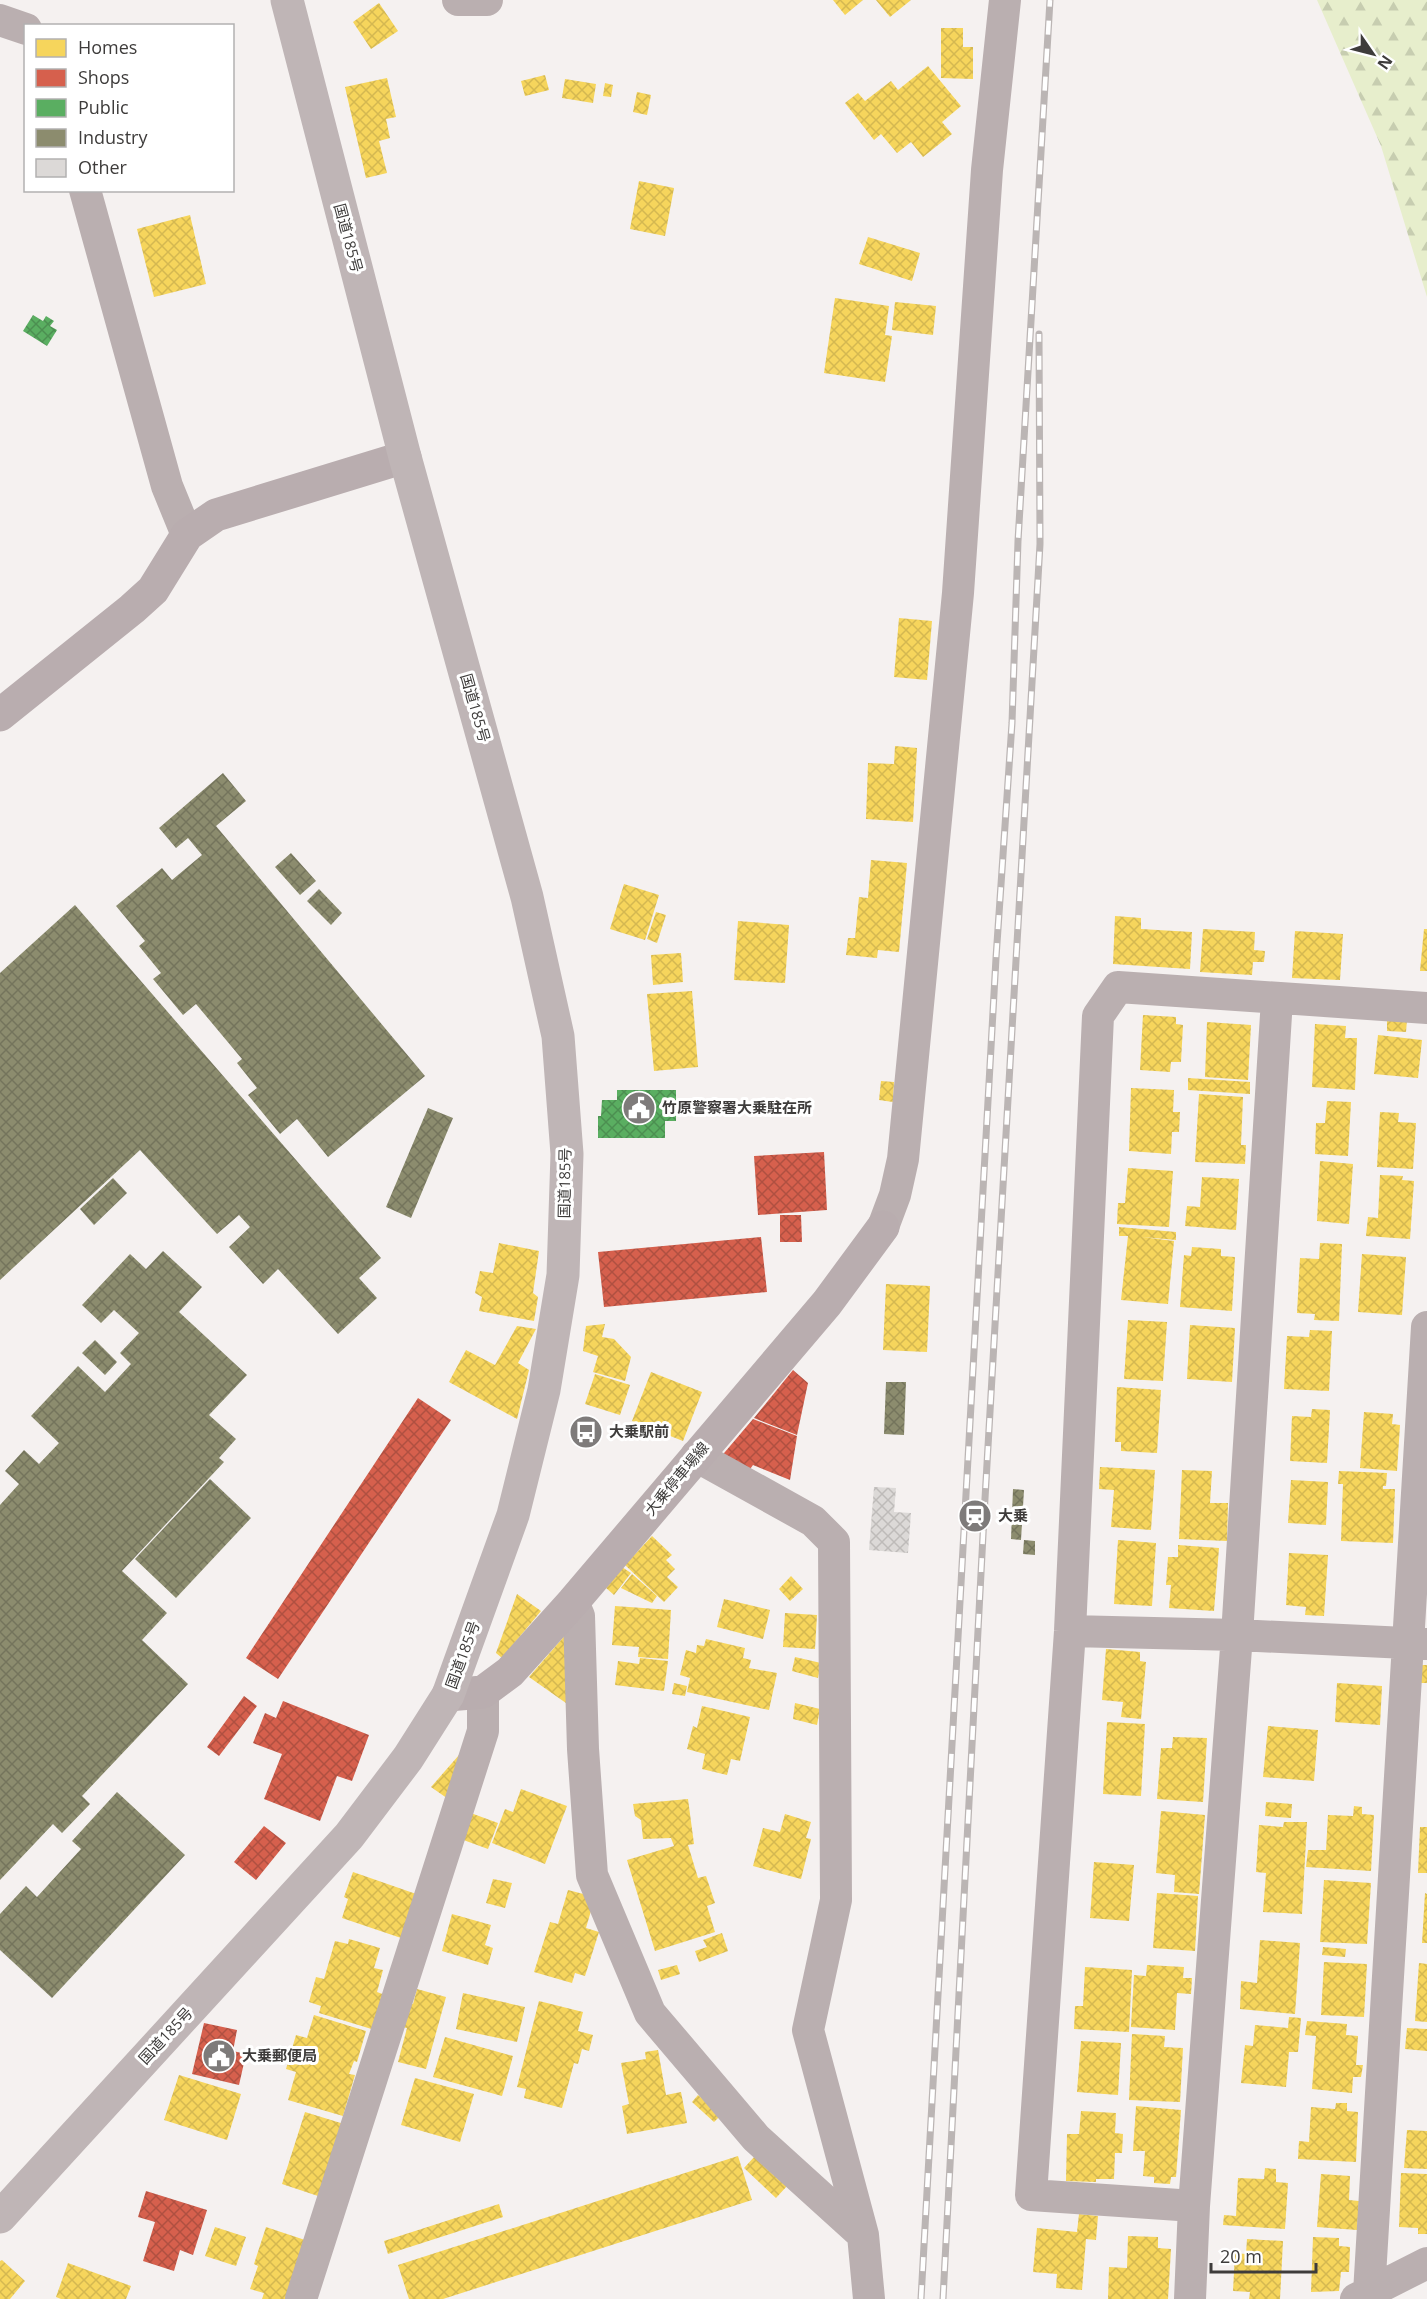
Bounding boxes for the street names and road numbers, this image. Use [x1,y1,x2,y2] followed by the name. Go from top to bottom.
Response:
[330,201,368,274] street label: 国道185号
[457,671,495,744] street label: 国道185号
[553,1147,575,1219] street label: 国道185号
[640,1437,713,1519] street label: 大乗停車場線
[441,1618,484,1691] street label: 国道185号
[134,2003,197,2068] street label: 国道185号

